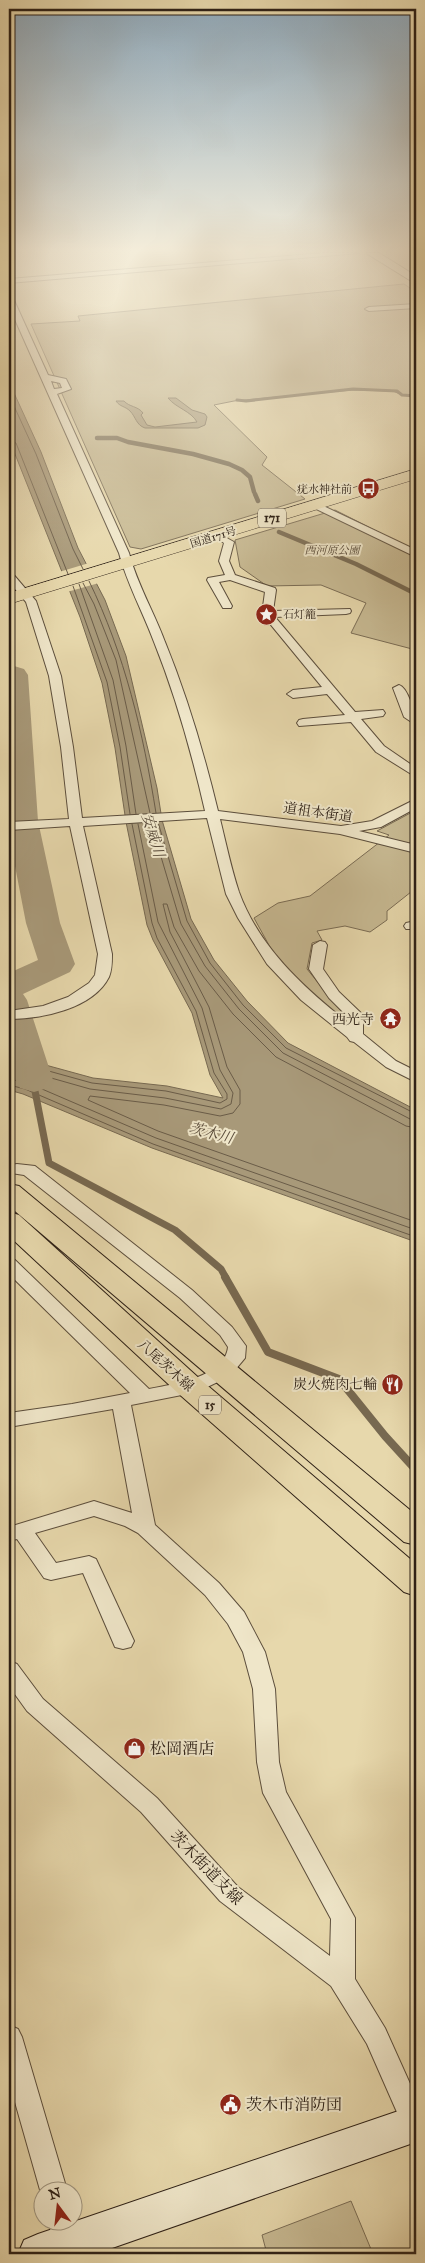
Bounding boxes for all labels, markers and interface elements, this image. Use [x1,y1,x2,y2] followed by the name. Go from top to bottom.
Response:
[356,477,380,501] bus stop icon: 疣水神社前
[297,483,352,496] place label: 疣水神社前
[258,508,286,528] road number: 171
[189,524,238,551] street label: 国道171号
[305,544,361,557] park label: 西河原公園
[255,602,279,626] place icon: 石灯籠
[283,608,316,621] place label: 石灯籠
[282,799,354,826] street label: 道祖本街道
[138,811,169,861] water label: 安威川
[378,1007,402,1031] temple icon: 西光寺
[332,1011,374,1028] place label: 西光寺
[187,1119,237,1148] water label: 茨木川
[134,1336,197,1395] street label: 八尾茨木線
[381,1372,405,1396] restaurant icon: 炭火焼肉七輪
[293,1376,377,1393] place label: 炭火焼肉七輪
[199,1396,221,1414] road number: 15
[122,1736,146,1760] shop icon: 松岡酒店
[150,1739,214,1758] place label: 松岡酒店
[166,1826,247,1908] street label: 茨木街道支線
[218,2092,242,2116] public building icon: 茨木市消防団
[246,2095,342,2114] place label: 茨木市消防団
[32,2180,82,2230] north arrow
[47,2184,63,2204] text: N

